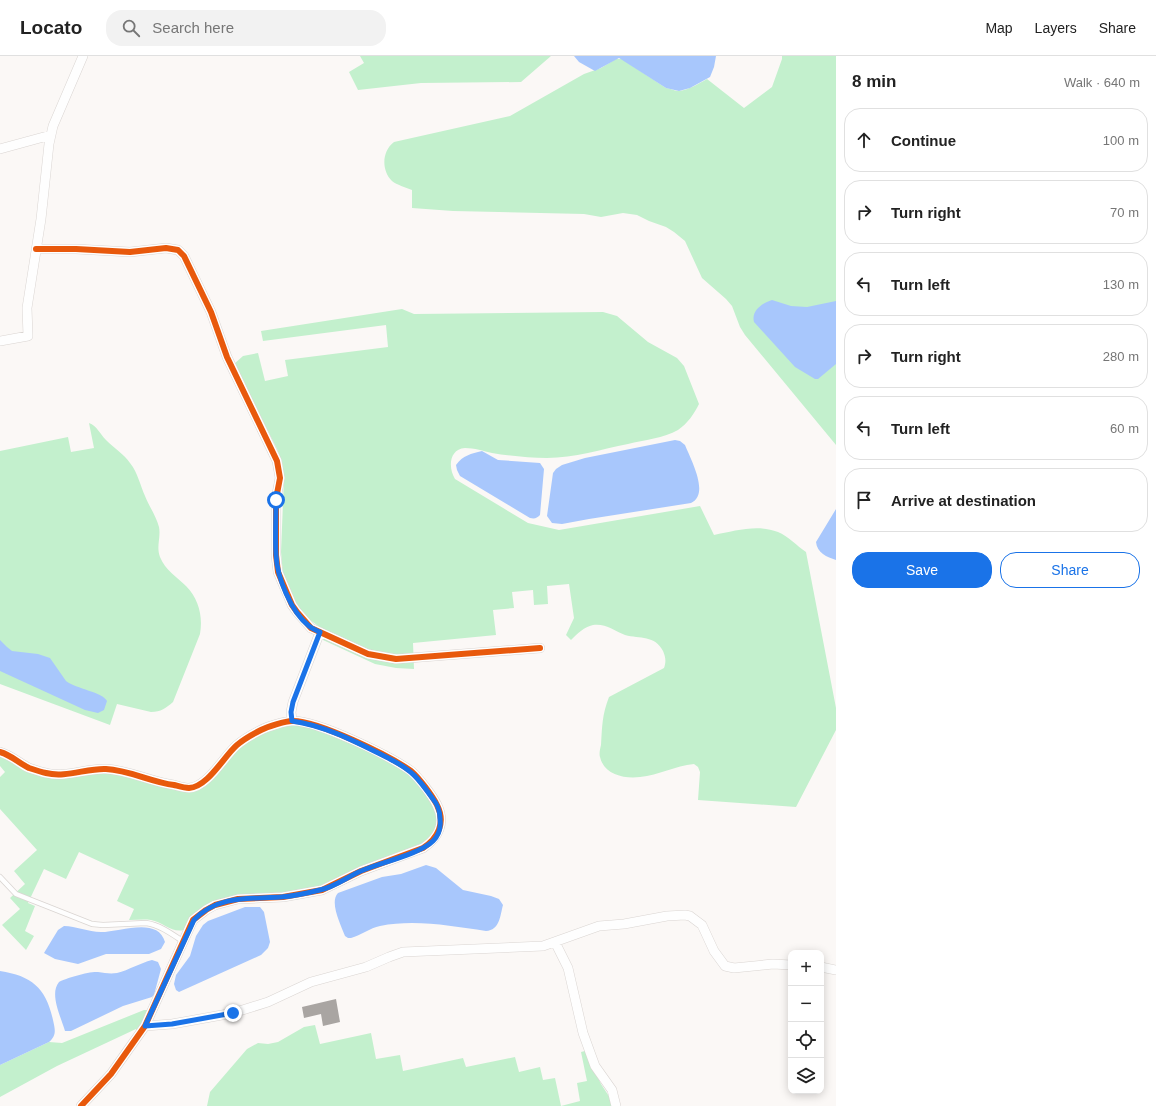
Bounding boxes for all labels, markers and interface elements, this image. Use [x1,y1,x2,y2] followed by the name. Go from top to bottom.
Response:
[106,10,386,46] search box
[20,17,82,38] text: Locato
[120,17,142,39] icon: search
[152,19,234,36] text: Search here
[985,20,1013,36] text: Map
[1035,20,1077,36] text: Layers
[1099,20,1136,36] text: Share
[852,72,896,91] text: 8 min
[1064,75,1140,90] text: Walk · 640 m
[853,129,875,151] icon: ahead
[891,132,956,149] text: Continue
[1103,133,1139,148] text: 100 m
[853,201,875,223] icon: right
[891,204,961,221] text: Turn right
[1110,205,1139,220] text: 70 m
[853,273,875,295] icon: left
[891,276,950,293] text: Turn left
[1103,277,1139,292] text: 130 m
[853,345,875,367] icon: right
[891,348,961,365] text: Turn right
[1103,349,1139,364] text: 280 m
[853,417,875,439] icon: left
[891,420,950,437] text: Turn left
[1110,421,1139,436] text: 60 m
[853,489,875,511] icon: arrive
[267,491,285,509] route start
[891,492,1036,509] text: Arrive at destination
[852,552,992,588] button: Save
[1000,552,1140,588] button: Share
[788,950,824,1094] map controls
[788,950,824,986] button: +
[788,986,824,1022] button: −
[224,1004,242,1022] route end
[788,1022,824,1058] button: locate
[788,1058,824,1094] button: layers

